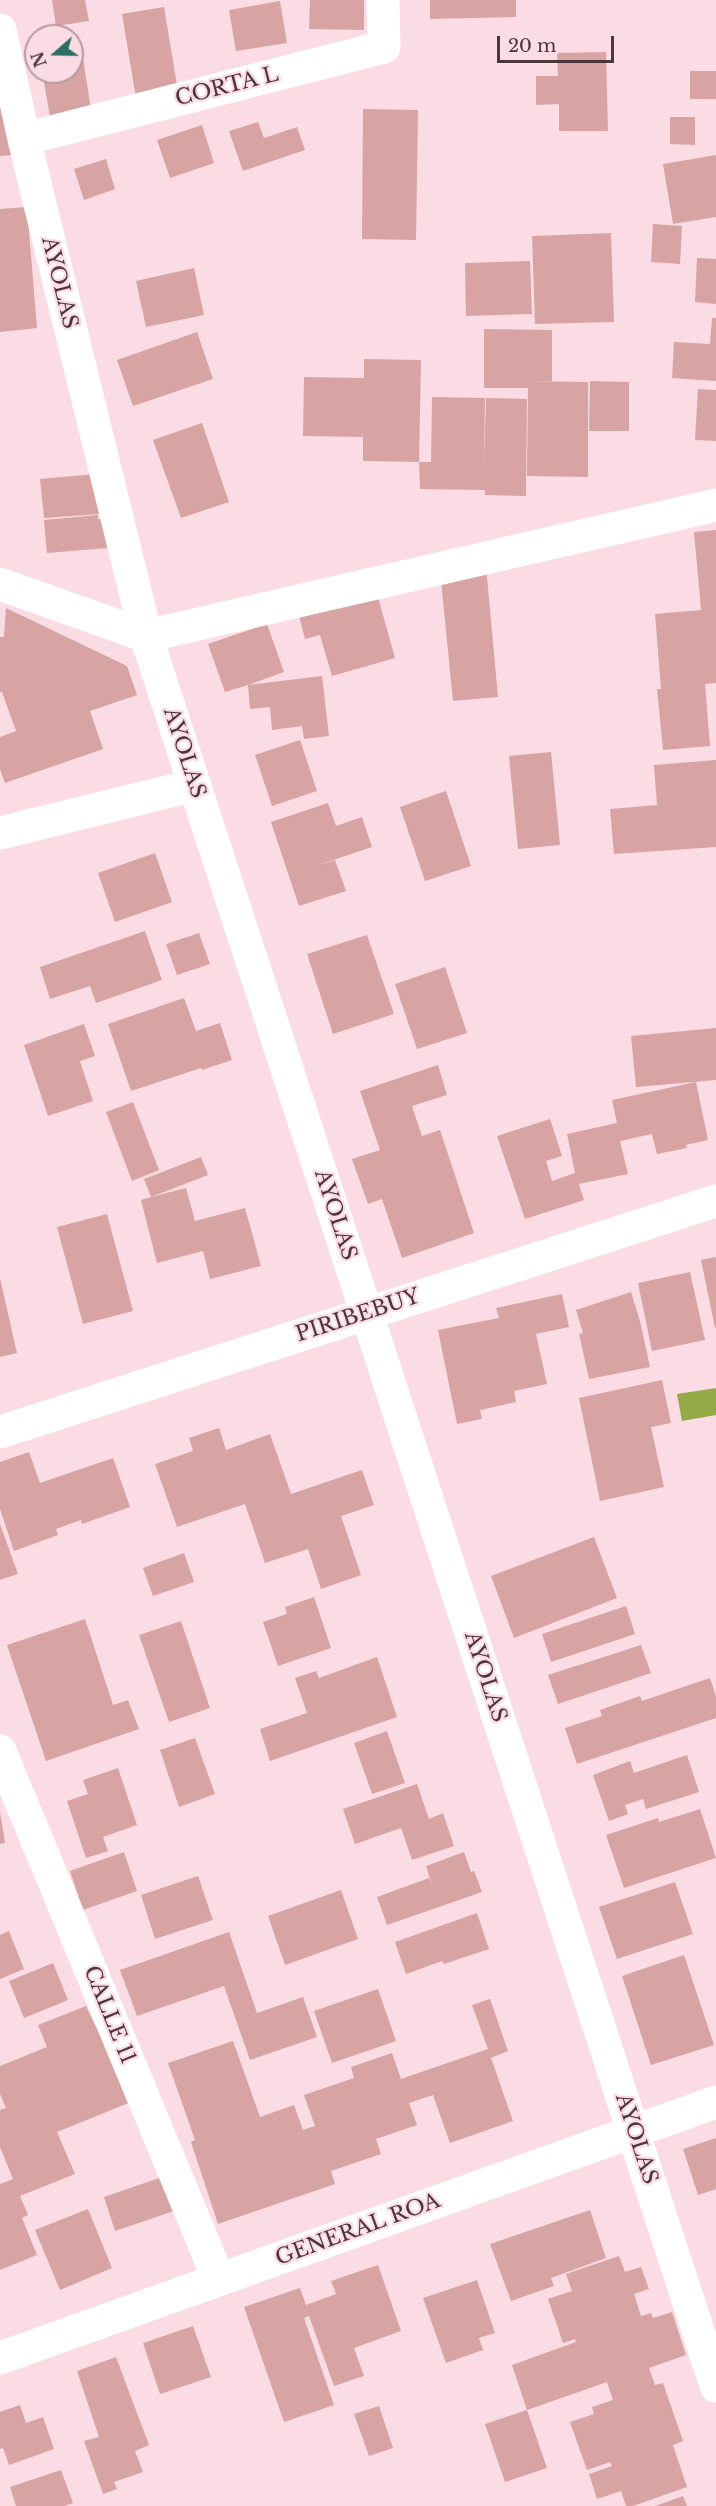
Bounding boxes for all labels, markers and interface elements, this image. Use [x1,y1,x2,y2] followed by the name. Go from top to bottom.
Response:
[24,24,84,84] north arrow
[500,24,617,62] scale bar
[508,35,556,57] text: 20 m
[27,49,51,70] text: N
[173,62,281,112] street label: CORTA L
[35,234,83,332] street label: AYOLAS
[158,704,210,802] street label: AYOLAS
[309,1166,361,1264] street label: AYOLAS
[293,1284,423,1348] street label: PIRIBEBUY
[459,1628,511,1726] street label: AYOLAS
[78,1962,140,2068] street label: CALLE 11
[610,2090,662,2188] street label: AYOLAS
[272,2189,444,2271] street label: GENERAL ROA

